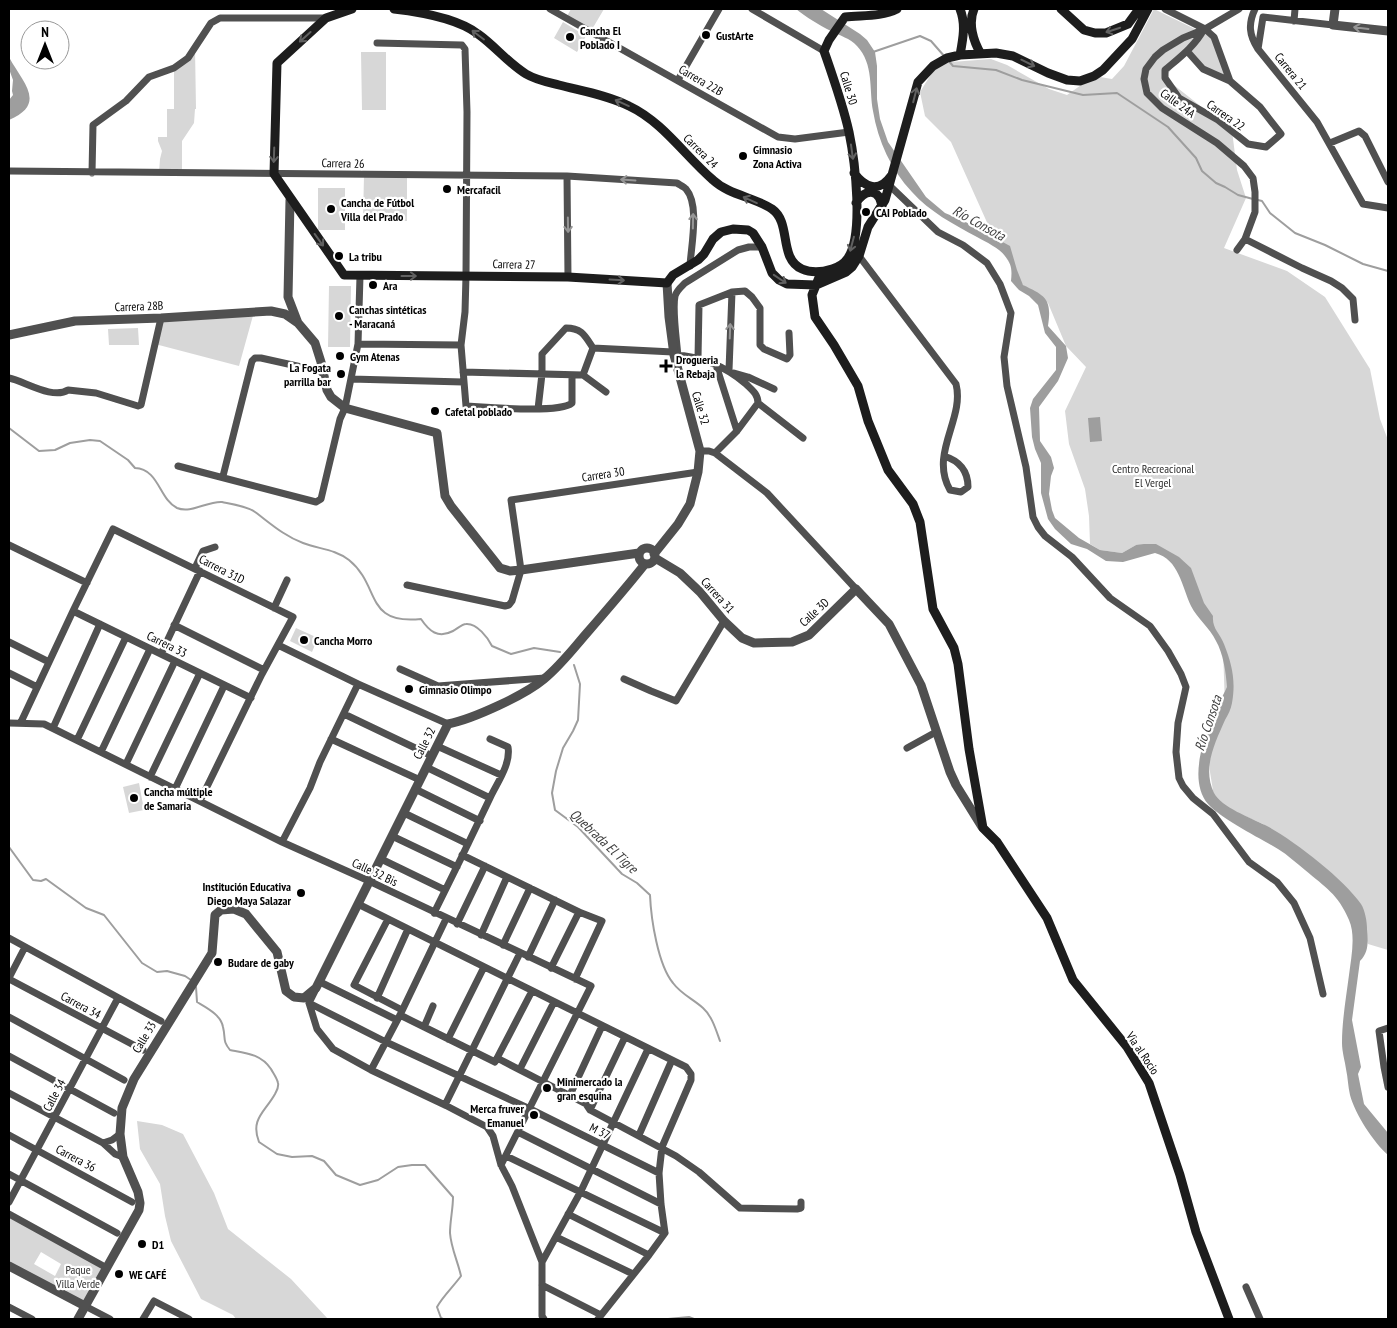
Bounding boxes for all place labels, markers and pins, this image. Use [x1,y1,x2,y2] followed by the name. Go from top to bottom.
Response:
[580,23,621,52] place label: Cancha El Poblado I
[716,28,754,43] place label: GustArte
[700,29,712,41] marker: GustArte
[564,31,576,43] marker: Cancha El Poblado I
[753,142,802,171] place label: Gimnasio Zona Activa
[737,150,749,162] marker: Gimnasio Zona Activa
[457,182,501,197] place label: Mercafacil
[441,183,453,195] marker: Mercafacil
[340,195,414,224] place label: Cancha de Fútbol Villa del Prado
[325,203,337,215] marker: Cancha de Fútbol Villa del Prado
[876,205,928,220] place label: CAI Poblado
[860,206,872,218] marker: CAI Poblado
[349,249,382,264] place label: La tribu
[333,250,345,262] marker: La tribu
[382,278,398,293] place label: Ara
[367,279,379,291] marker: Ara
[349,302,426,331] place label: Canchas sintéticas - Maracaná
[333,310,345,322] marker: Canchas sintéticas - Maracaná
[350,349,400,364] place label: Gym Atenas
[334,350,346,362] marker: Gym Atenas
[676,352,718,381] place label: Drogueria la Rebaja
[284,360,331,389] place label: La Fogata parrilla bar
[660,360,672,372] marker: Drogueria la Rebaja
[335,368,347,380] marker: La Fogata parrilla bar
[445,404,513,419] place label: Cafetal poblado
[429,405,441,417] marker: Cafetal poblado
[314,633,373,648] place label: Cancha Morro
[298,634,310,646] marker: Cancha Morro
[419,682,492,697] place label: Gimnasio Olimpo
[403,683,415,695] marker: Gimnasio Olimpo
[144,784,213,813] place label: Cancha múltiple de Samaria
[128,792,140,804] marker: Cancha múltiple de Samaria
[202,879,291,908] place label: Institución Educativa Diego Maya Salazar
[295,887,307,899] marker: Institución Educativa Diego Maya Salazar
[228,955,294,970] place label: Budare de gaby
[212,956,224,968] marker: Budare de gaby
[557,1074,623,1103] place label: Minimercado la gran esquina
[541,1082,553,1094] marker: Minimercado la gran esquina
[470,1101,524,1130] place label: Merca fruver Emanuel
[528,1109,540,1121] marker: Merca fruver Emanuel
[152,1237,164,1252] place label: D1
[136,1238,148,1250] marker: D1
[128,1267,166,1282] place label: WE CAFÉ
[113,1268,125,1280] marker: WE CAFÉ

